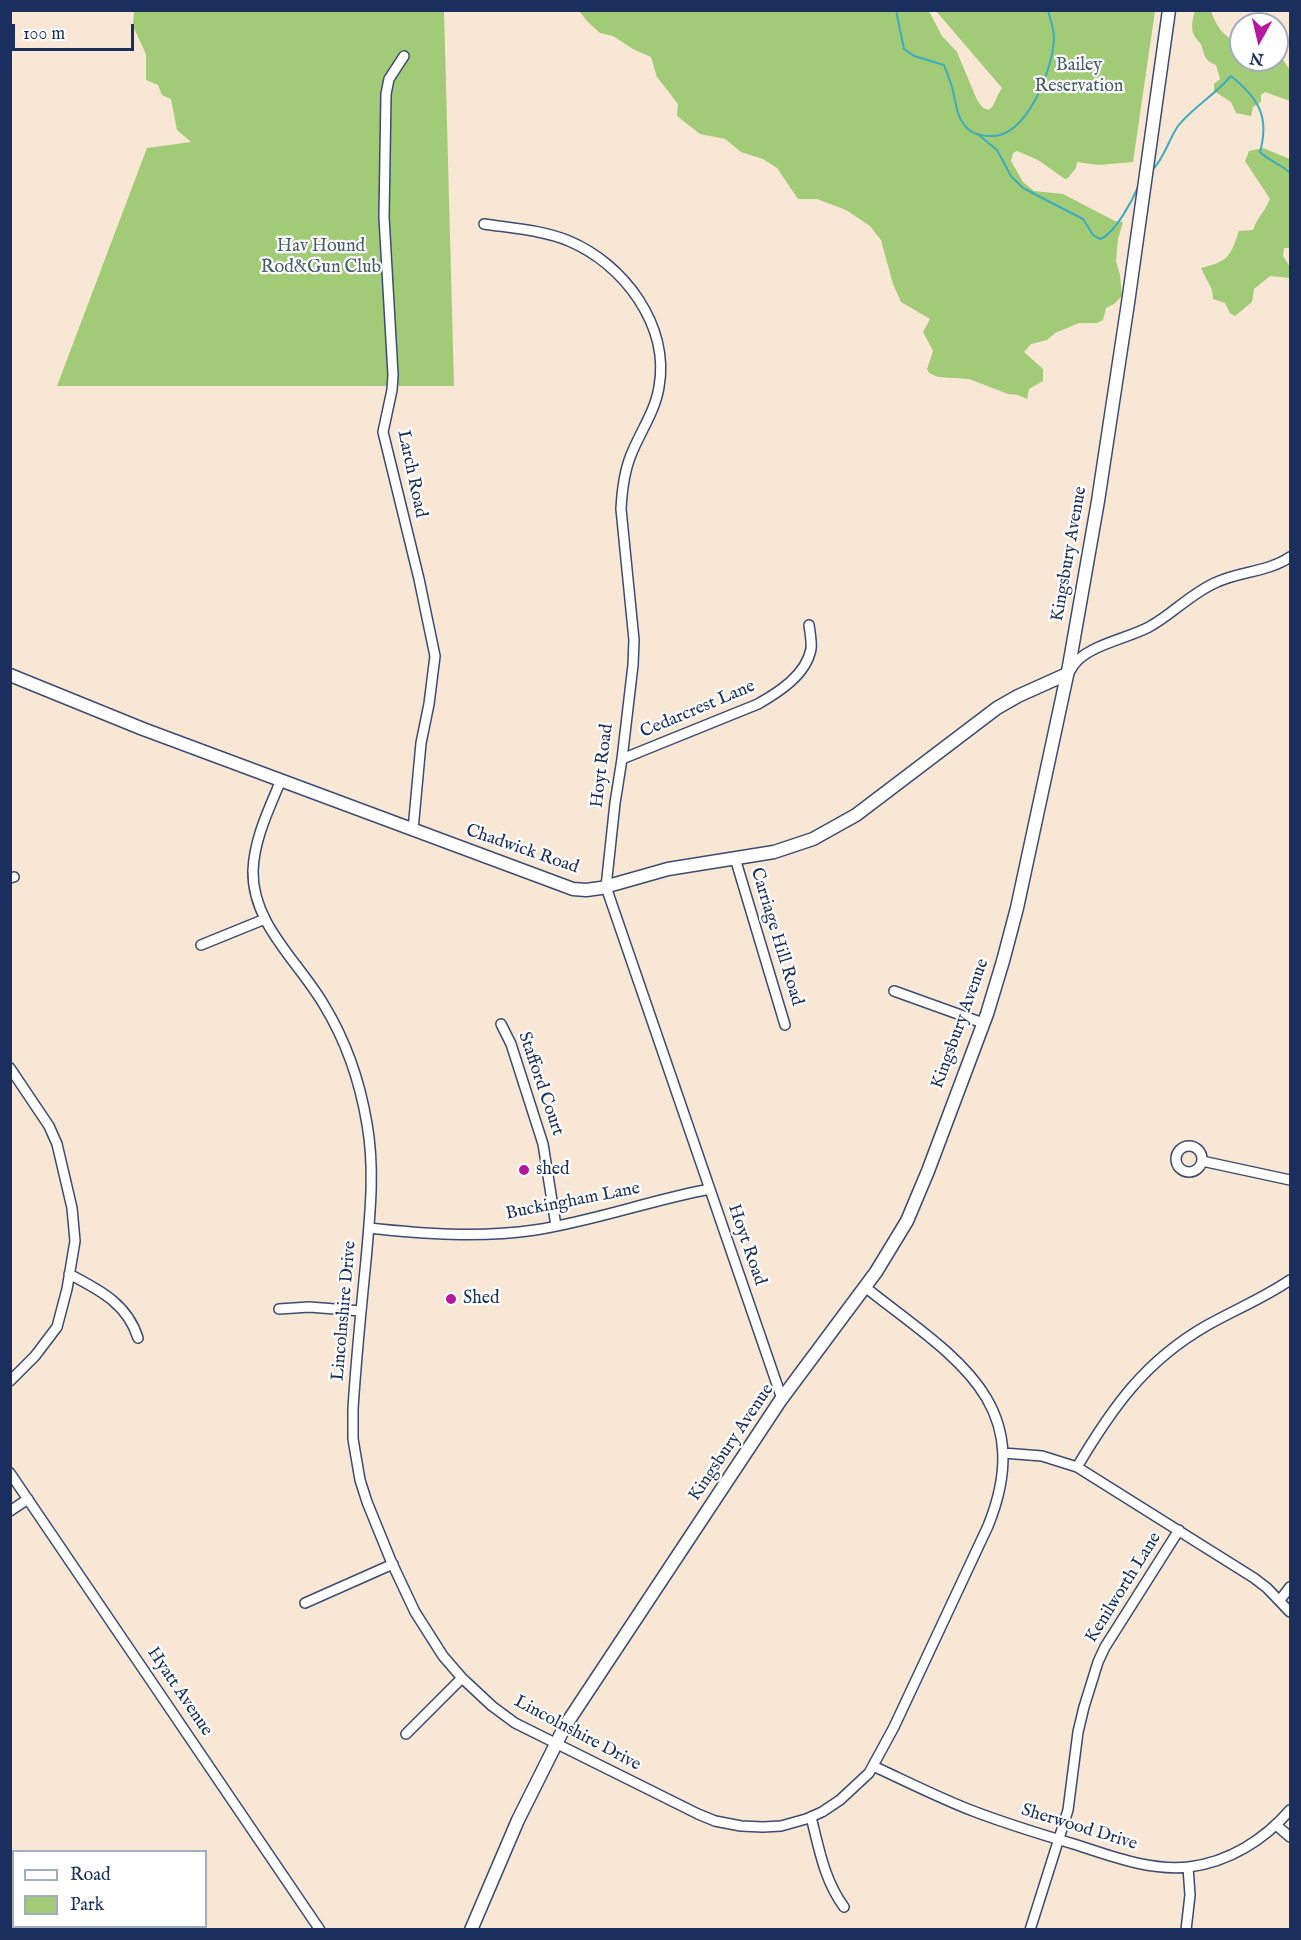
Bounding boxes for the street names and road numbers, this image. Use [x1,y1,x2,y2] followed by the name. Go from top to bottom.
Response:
[391,428,431,520] street label: Larch Road
[1047,485,1093,623] street label: Kingsbury Avenue
[637,676,759,744] street label: Cedarcrest Lane
[587,723,619,809] street label: Hoyt Road
[463,821,581,879] street label: Chadwick Road
[745,865,807,1009] street label: Carriage Hill Road
[927,956,995,1092] street label: Kingsbury Avenue
[512,1029,568,1139] street label: Stafford Court
[504,1178,642,1226] street label: Buckingham Lane
[722,1202,770,1288] street label: Hoyt Road
[328,1240,362,1382] street label: Lincolnshire Drive
[685,1380,779,1506] street label: Kingsbury Avenue
[1081,1529,1167,1647] street label: Kenilworth Lane
[141,1643,217,1741] street label: Hyatt Avenue
[510,1691,644,1777] street label: Lincolnshire Drive
[1018,1800,1140,1856] street label: Sherwood Drive

